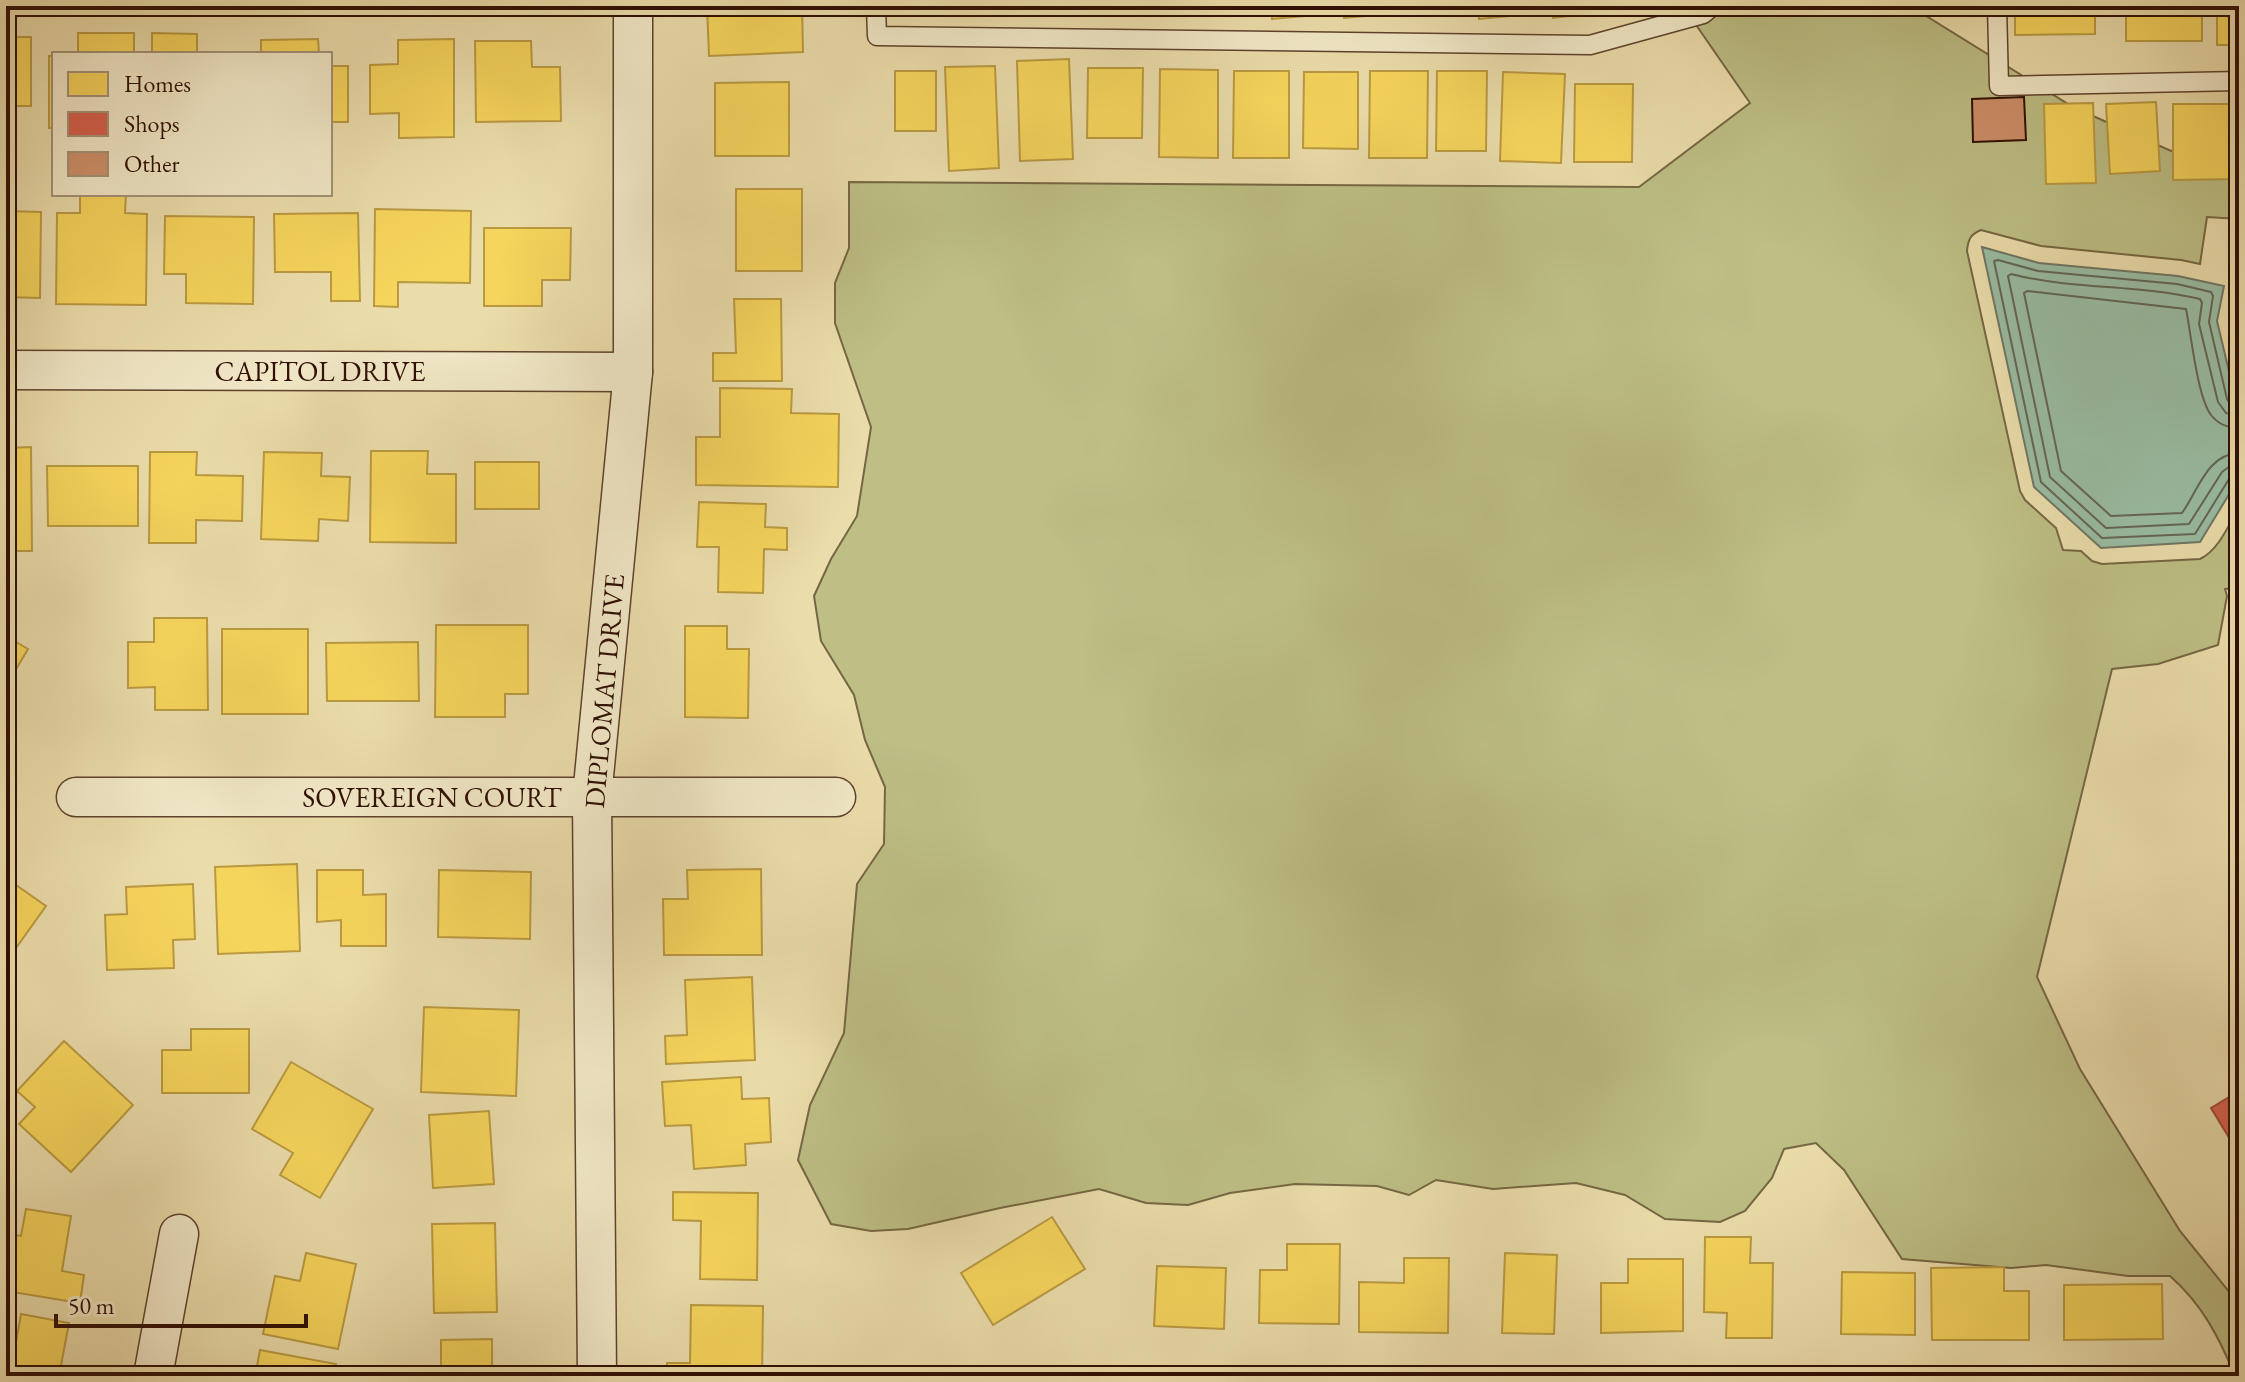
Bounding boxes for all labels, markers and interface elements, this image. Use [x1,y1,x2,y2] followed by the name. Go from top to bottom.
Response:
[52,52,332,196] legend
[124,68,191,99] text: Homes
[124,108,180,139] text: Shops
[124,148,180,179] text: Other
[215,353,426,389] street label: CAPITOL DRIVE
[576,572,632,810] street label: DIPLOMAT DRIVE
[302,779,562,815] street label: SOVEREIGN COURT
[56,1278,306,1328] scale bar
[68,1290,115,1321] text: 50 m

